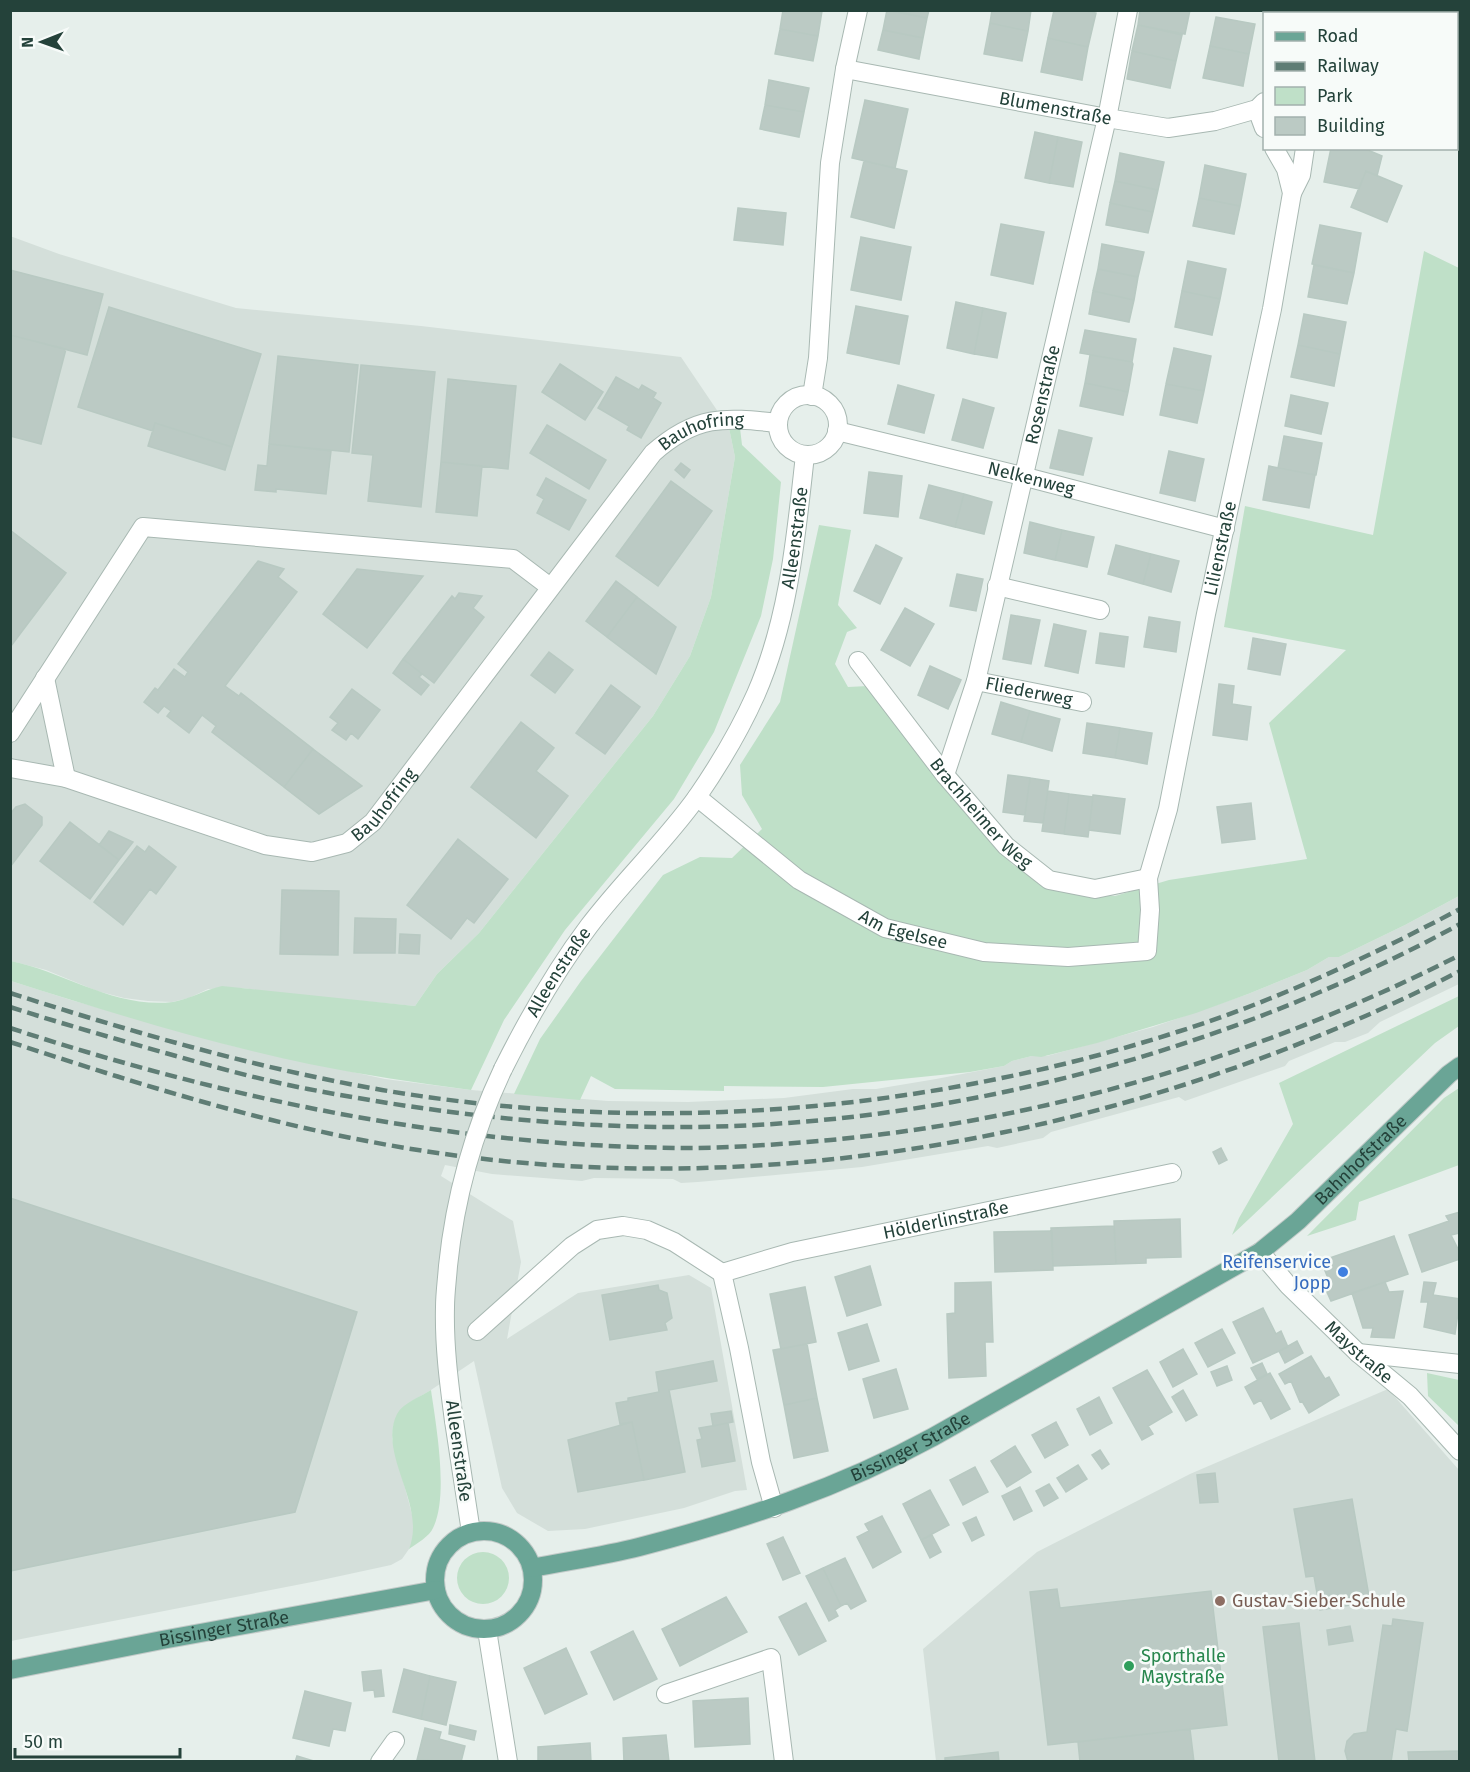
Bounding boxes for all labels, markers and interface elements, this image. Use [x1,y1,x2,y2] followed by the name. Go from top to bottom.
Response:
[12,12,72,72] north arrow
[1263,12,1458,150] legend
[1317,25,1359,47] text: Road
[18,37,37,48] text: N
[1317,55,1379,77] text: Railway
[1317,85,1353,107] text: Park
[997,87,1113,130] street label: Blumenstraße
[1317,115,1385,137] text: Building
[1020,343,1065,447] street label: Rosenstraße
[654,409,745,455] street label: Bauhofring
[986,457,1078,500] street label: Nelkenweg
[777,486,812,590] street label: Alleenstraße
[1199,499,1241,598] street label: Lilienstraße
[983,672,1075,711] street label: Fliederweg
[925,753,1037,874] street label: Brachheimer Weg
[347,763,422,846] street label: Bauhofring
[855,905,950,954] street label: Am Egelsee
[522,923,596,1021] street label: Alleenstraße
[1310,1110,1412,1210] street label: Bahnhofstraße
[881,1196,1011,1244] street label: Hölderlinstraße
[1222,1251,1331,1294] place label: Reifenservice Jopp
[1336,1265,1350,1279] marker: Reifenservice Jopp
[1320,1316,1397,1388] street label: Maystraße
[441,1399,477,1503] street label: Alleenstraße
[847,1407,974,1487] street label: Bissinger Straße
[1232,1590,1406,1612] place label: Gustav-Sieber-Schule
[1213,1594,1227,1608] marker: Gustav-Sieber-Schule
[157,1606,291,1651] street label: Bissinger Straße
[1141,1645,1226,1688] place label: Sporthalle Maystraße
[1122,1659,1136,1673] marker: Sporthalle Maystraße
[15,1721,180,1759] scale bar
[24,1731,63,1753] text: 50 m

